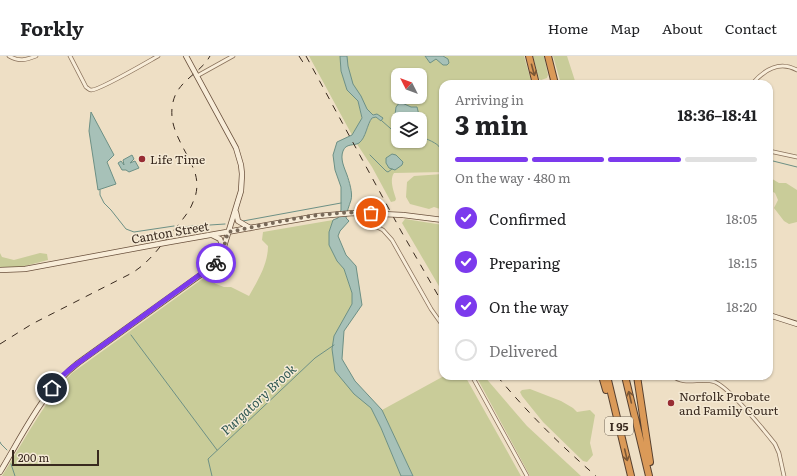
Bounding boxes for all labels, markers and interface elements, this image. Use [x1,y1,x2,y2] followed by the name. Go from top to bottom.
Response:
[20,14,84,42] text: Forkly
[548,18,588,38] text: Home
[610,18,640,38] text: Map
[662,18,703,38] text: About
[725,18,777,38] text: Contact
[529,63,537,76] one-way arrow
[391,68,427,104] north arrow
[391,68,427,148] map controls
[455,90,524,109] text: Arriving in
[678,103,757,126] text: 18:36–18:41
[455,104,528,143] text: 3 min
[391,112,427,148] button: layers
[150,150,205,168] place label: Life Time
[137,154,147,164] marker: Life Time
[455,168,571,187] text: On the way · 480 m
[354,196,388,230] pin
[360,202,382,224] icon: bag
[455,207,477,229] icon: check
[489,207,566,230] text: Confirmed
[726,209,757,228] text: 18:05
[130,216,210,248] street label: Canton Street
[196,243,236,283] courier
[455,251,477,273] icon: check
[489,251,560,274] text: Preparing
[205,252,227,274] icon: bike
[728,253,757,272] text: 18:15
[455,295,477,317] icon: check
[489,295,569,318] text: On the way
[726,297,757,316] text: 18:20
[489,339,558,362] text: Delivered
[216,358,300,439] water label: Purgatory Brook
[35,371,69,405] pin
[41,377,63,399] icon: home
[679,387,778,419] place label: Norfolk Probate and Family Court
[626,391,634,404] one-way arrow
[666,398,676,408] marker: Norfolk Probate and Family Court
[605,417,633,435] road number: I 95
[12,448,99,467] scale bar
[622,448,630,461] one-way arrow
[18,449,49,465] text: 200 m

